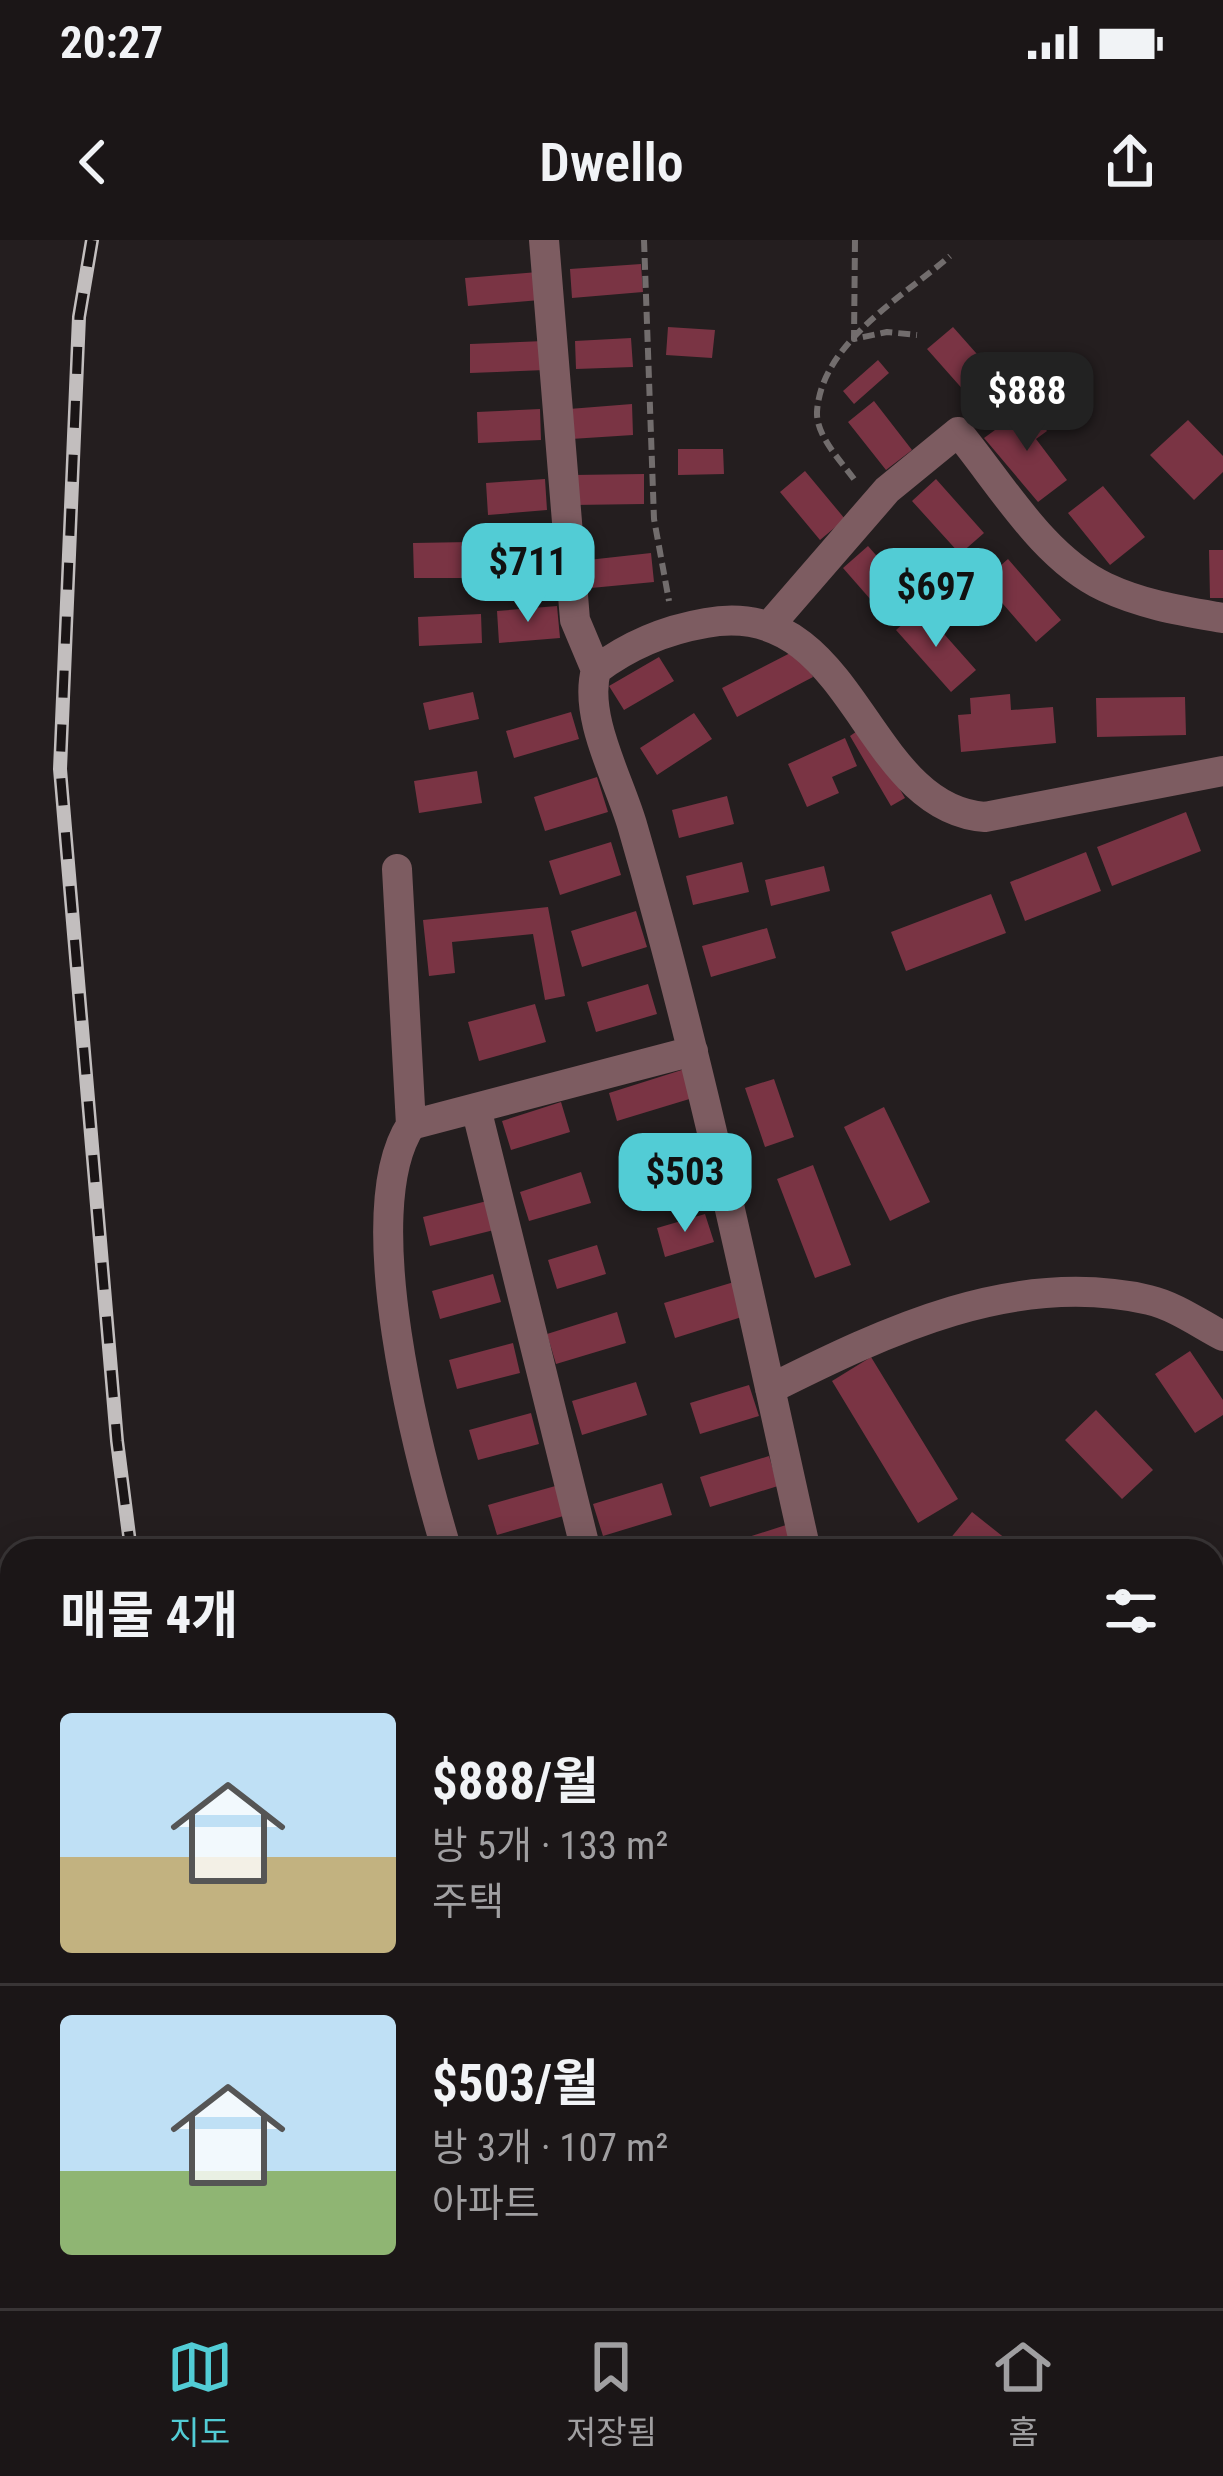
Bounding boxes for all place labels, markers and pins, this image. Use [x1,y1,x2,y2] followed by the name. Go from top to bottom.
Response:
[956,352,1098,454] pin: $888
[457,523,599,625] pin: $711
[865,548,1007,650] pin: $697
[614,1133,756,1235] pin: $503

